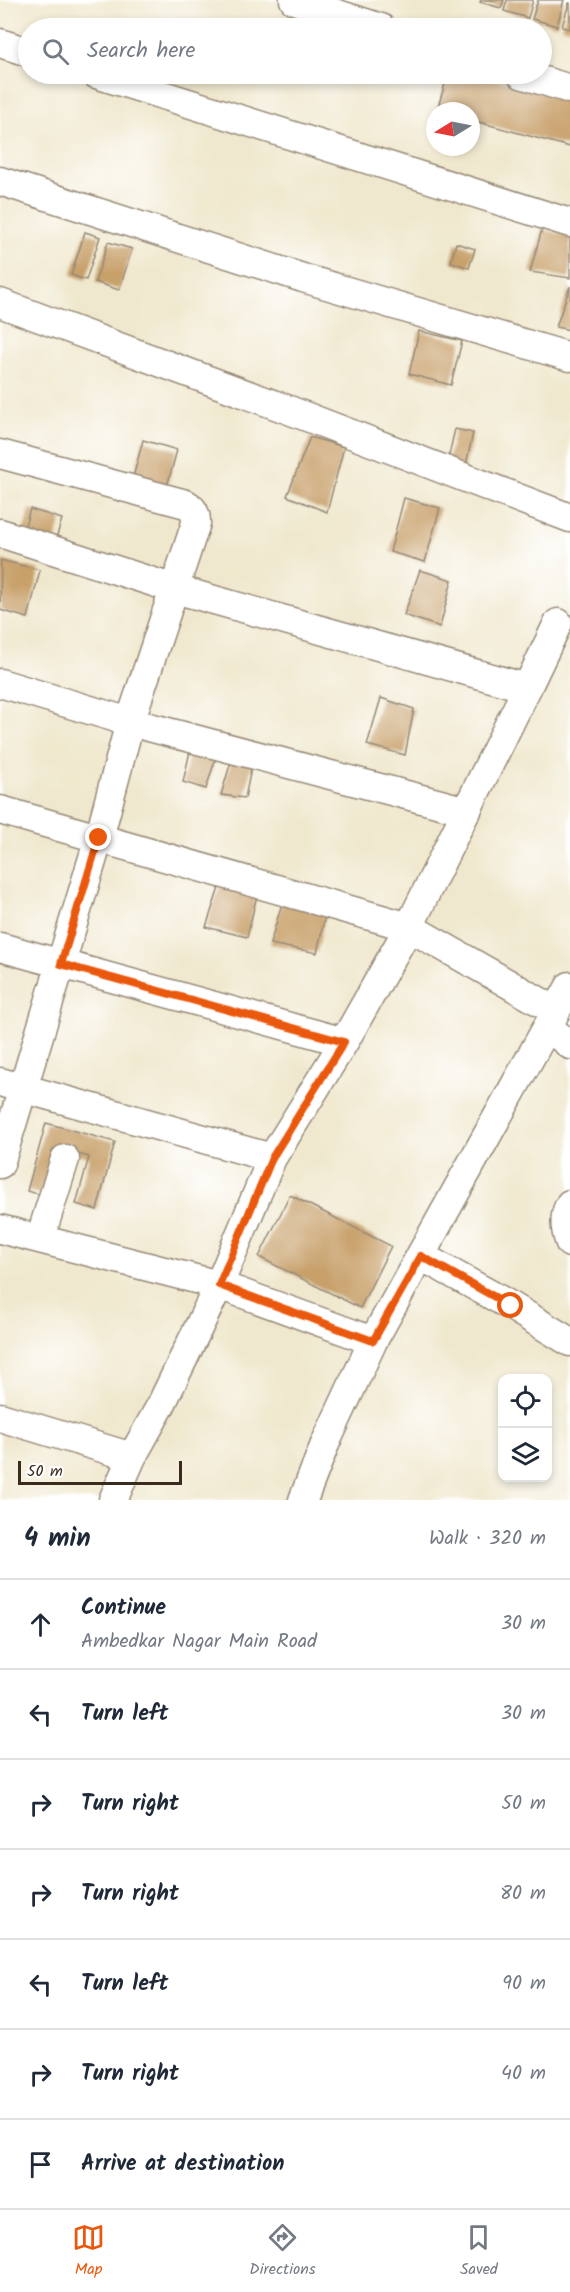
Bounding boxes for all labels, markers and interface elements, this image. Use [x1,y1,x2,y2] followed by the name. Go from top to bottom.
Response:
[18,18,552,84] search box
[87,34,195,69] text: Search here
[39,35,72,68] icon: search
[426,102,480,156] north arrow
[85,824,111,850] route end
[497,1292,523,1318] route start
[498,1374,552,1482] map controls
[498,1374,552,1428] button: locate
[498,1428,552,1482] button: layers
[18,1458,182,1486] scale bar
[27,1459,63,1484] text: 50 m
[24,1518,91,1560] text: 4 min
[429,1523,546,1555] text: Walk · 320 m
[81,1591,166,1626] text: Continue
[24,1608,57,1641] icon: ahead
[501,1608,546,1640] text: 30 m
[81,1626,317,1658] text: Ambedkar Nagar Main Road
[81,1697,168,1732] text: Turn left
[24,1698,57,1731] icon: left
[501,1698,546,1730] text: 30 m
[81,1787,179,1822] text: Turn right
[24,1788,57,1821] icon: right
[501,1788,546,1820] text: 50 m
[81,1877,179,1912] text: Turn right
[24,1878,57,1911] icon: right
[500,1878,546,1910] text: 80 m
[81,1967,168,2002] text: Turn left
[24,1968,57,2001] icon: left
[502,1968,546,2000] text: 90 m
[81,2057,179,2092] text: Turn right
[24,2058,57,2091] icon: right
[501,2058,546,2090] text: 40 m
[81,2147,284,2182] text: Arrive at destination
[24,2148,57,2181] icon: arrive
[72,2221,105,2282] tab: Map
[249,2221,316,2282] tab: Directions
[460,2221,498,2282] tab: Saved

